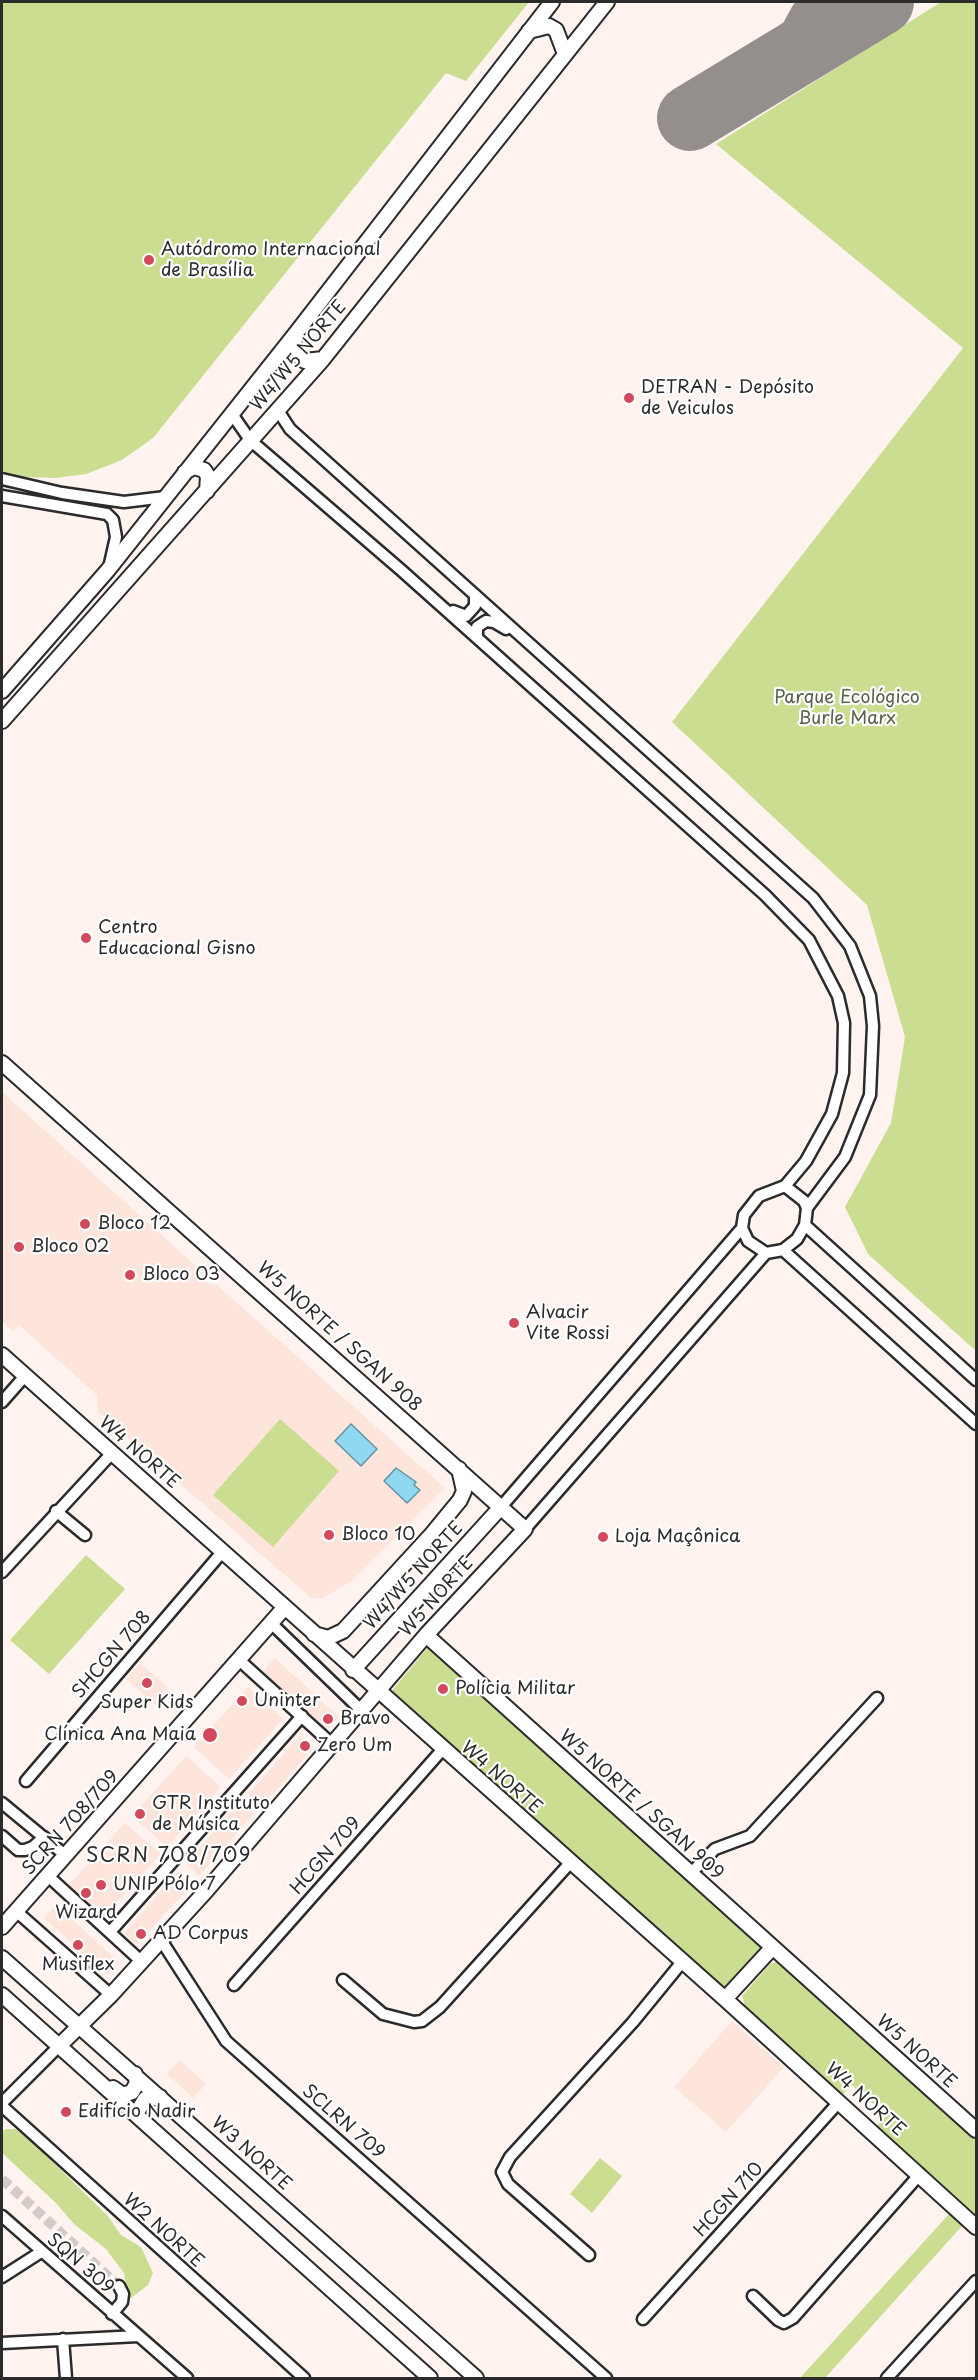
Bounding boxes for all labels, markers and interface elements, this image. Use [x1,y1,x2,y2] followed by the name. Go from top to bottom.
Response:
[161,239,380,282] place label: Autódromo Internacional de Brasília
[142,253,156,267] marker: Autódromo Internacional de Brasília
[246,296,352,416] street label: W4/W5 NORTE
[641,377,814,420] place label: DETRAN - Depósito de Veiculos
[622,391,636,405] marker: DETRAN - Depósito de Veiculos
[774,687,920,730] park label: Parque Ecológico Burle Marx
[98,917,256,960] place label: Centro Educacional Gisno
[79,931,93,945] marker: Centro Educacional Gisno
[97,1213,171,1235] place label: Bloco 12
[78,1217,92,1231] marker: Bloco 12
[31,1236,110,1258] place label: Bloco 02
[12,1240,26,1254] marker: Bloco 02
[252,1257,426,1417] street label: W5 NORTE / SGAN 908
[142,1264,220,1286] place label: Bloco 03
[123,1268,137,1282] marker: Bloco 03
[526,1302,610,1344] place label: Alvacir Vite Rossi
[507,1316,521,1330] marker: Alvacir Vite Rossi
[94,1412,184,1494] street label: W4 NORTE
[360,1518,468,1634] street label: W4/W5 NORTE
[341,1524,415,1546] place label: Bloco 10
[615,1526,740,1548] place label: Loja Maçônica
[322,1528,336,1542] marker: Bloco 10
[596,1530,610,1544] marker: Loja Maçônica
[396,1553,478,1641] street label: W5 NORTE
[68,1607,156,1703] street label: SHCGN 708
[140,1676,154,1690] marker: Super Kids
[455,1678,575,1700] place label: Polícia Militar
[436,1682,450,1696] marker: Polícia Militar
[254,1690,320,1712] place label: Uninter
[101,1692,193,1714] place label: Super Kids
[235,1694,249,1708] marker: Uninter
[340,1708,390,1730] place label: Bravo
[321,1712,335,1726] marker: Bravo
[44,1724,196,1746] place label: Clínica Ana Maia
[554,1725,728,1885] street label: W5 NORTE / SGAN 909
[201,1726,219,1744] marker: Clínica Ana Maia
[317,1735,392,1757] place label: Zero Um
[456,1737,546,1819] street label: W4 NORTE
[298,1739,312,1753] marker: Zero Um
[18,1766,124,1880] street label: SCRN 708/709
[152,1793,270,1836] place label: GTR Instituto de Música
[133,1807,147,1821] marker: GTR Instituto de Música
[286,1813,366,1899] street label: HCGN 709
[86,1844,252,1868] district label: SCRN 708/709
[113,1874,216,1896] place label: UNIP Pólo 7
[94,1878,108,1892] marker: UNIP Pólo 7
[79,1886,93,1900] marker: Wizard
[55,1902,117,1924] place label: Wizard
[153,1923,249,1945] place label: AD Corpus
[134,1927,148,1941] marker: AD Corpus
[71,1938,85,1952] marker: Musiflex
[42,1954,114,1976] place label: Musiflex
[872,2011,960,2093] street label: W5 NORTE
[821,2059,909,2141] street label: W4 NORTE
[297,2080,389,2164] street label: SCLRN 709
[78,2101,195,2123] place label: Edifício Nadir
[59,2105,73,2119] marker: Edifício Nadir
[206,2112,296,2196] street label: W3 NORTE
[690,2158,768,2242] street label: HCGN 710
[118,2189,208,2273] street label: W2 NORTE
[42,2229,118,2299] street label: SQN 309

